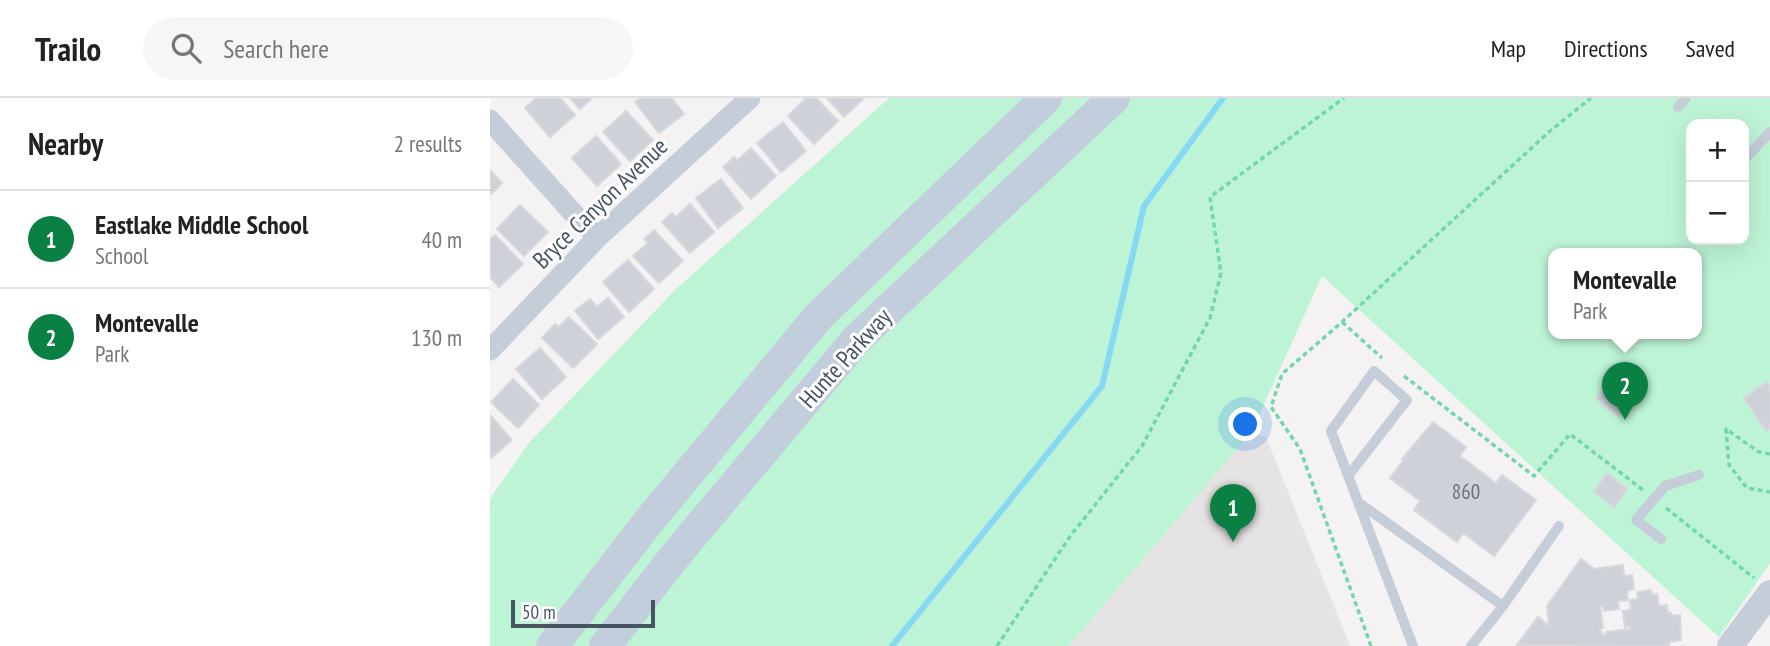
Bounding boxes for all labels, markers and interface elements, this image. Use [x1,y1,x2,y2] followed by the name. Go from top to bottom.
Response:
[143,17,633,80] search box
[35,27,101,70] text: Trailo
[167,29,205,67] icon: search
[223,32,329,65] text: Search here
[1491,33,1526,64] text: Map
[1564,33,1648,64] text: Directions
[1686,33,1735,64] text: Saved
[1686,119,1749,245] map controls
[1686,119,1749,182] button: +
[28,124,103,163] text: Nearby
[394,129,462,158] text: 2 results
[526,131,674,275] street label: Bryce Canyon Avenue
[1686,182,1749,245] button: −
[95,208,308,241] text: Eastlake Middle School
[46,225,57,254] text: 1
[421,225,462,254] text: 40 m
[95,241,148,270] text: School
[1548,248,1702,339] popup
[1573,263,1677,296] text: Montevalle
[1573,296,1607,325] text: Park
[792,302,898,414] street label: Hunte Parkway
[95,306,199,339] text: Montevalle
[46,323,57,352] text: 2
[411,323,462,352] text: 130 m
[95,339,129,368] text: Park
[1602,362,1648,420] pin: 2
[1228,407,1262,441] your location
[1452,478,1480,505] house number: 860
[1210,484,1256,542] pin: 1
[511,597,654,629] scale bar
[522,600,556,624] text: 50 m

